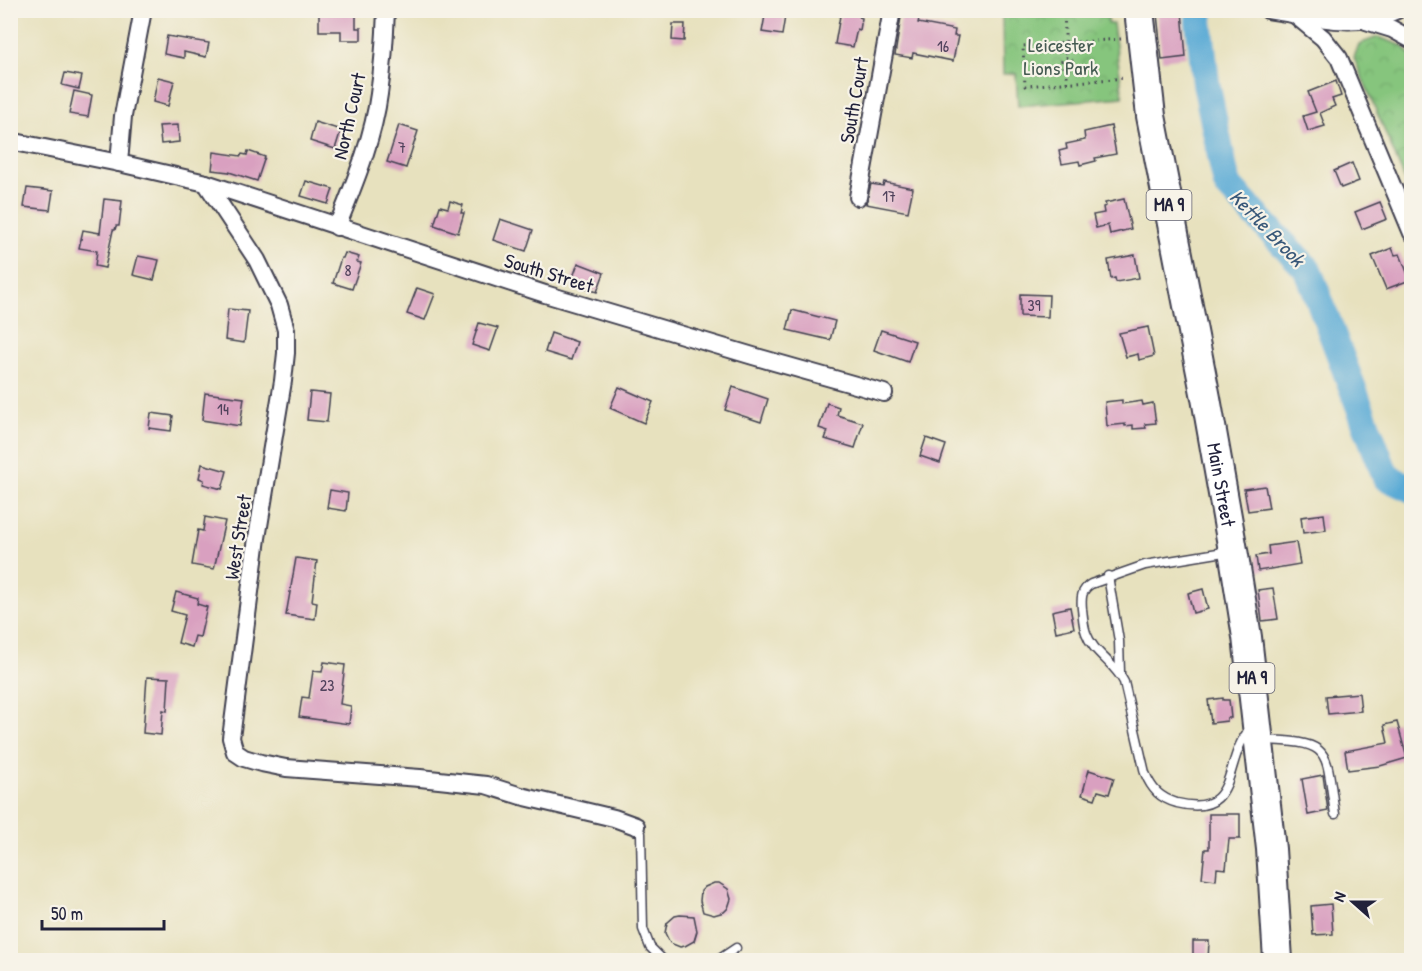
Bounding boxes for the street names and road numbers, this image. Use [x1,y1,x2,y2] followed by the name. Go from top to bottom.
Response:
[833,54,875,145] street label: South Court
[325,69,372,162] street label: North Court
[1146,190,1192,220] road number: MA 9
[501,246,598,299] street label: South Street
[1201,441,1243,530] street label: Main Street
[217,491,258,582] street label: West Street
[1230,663,1274,693] road number: MA 9

